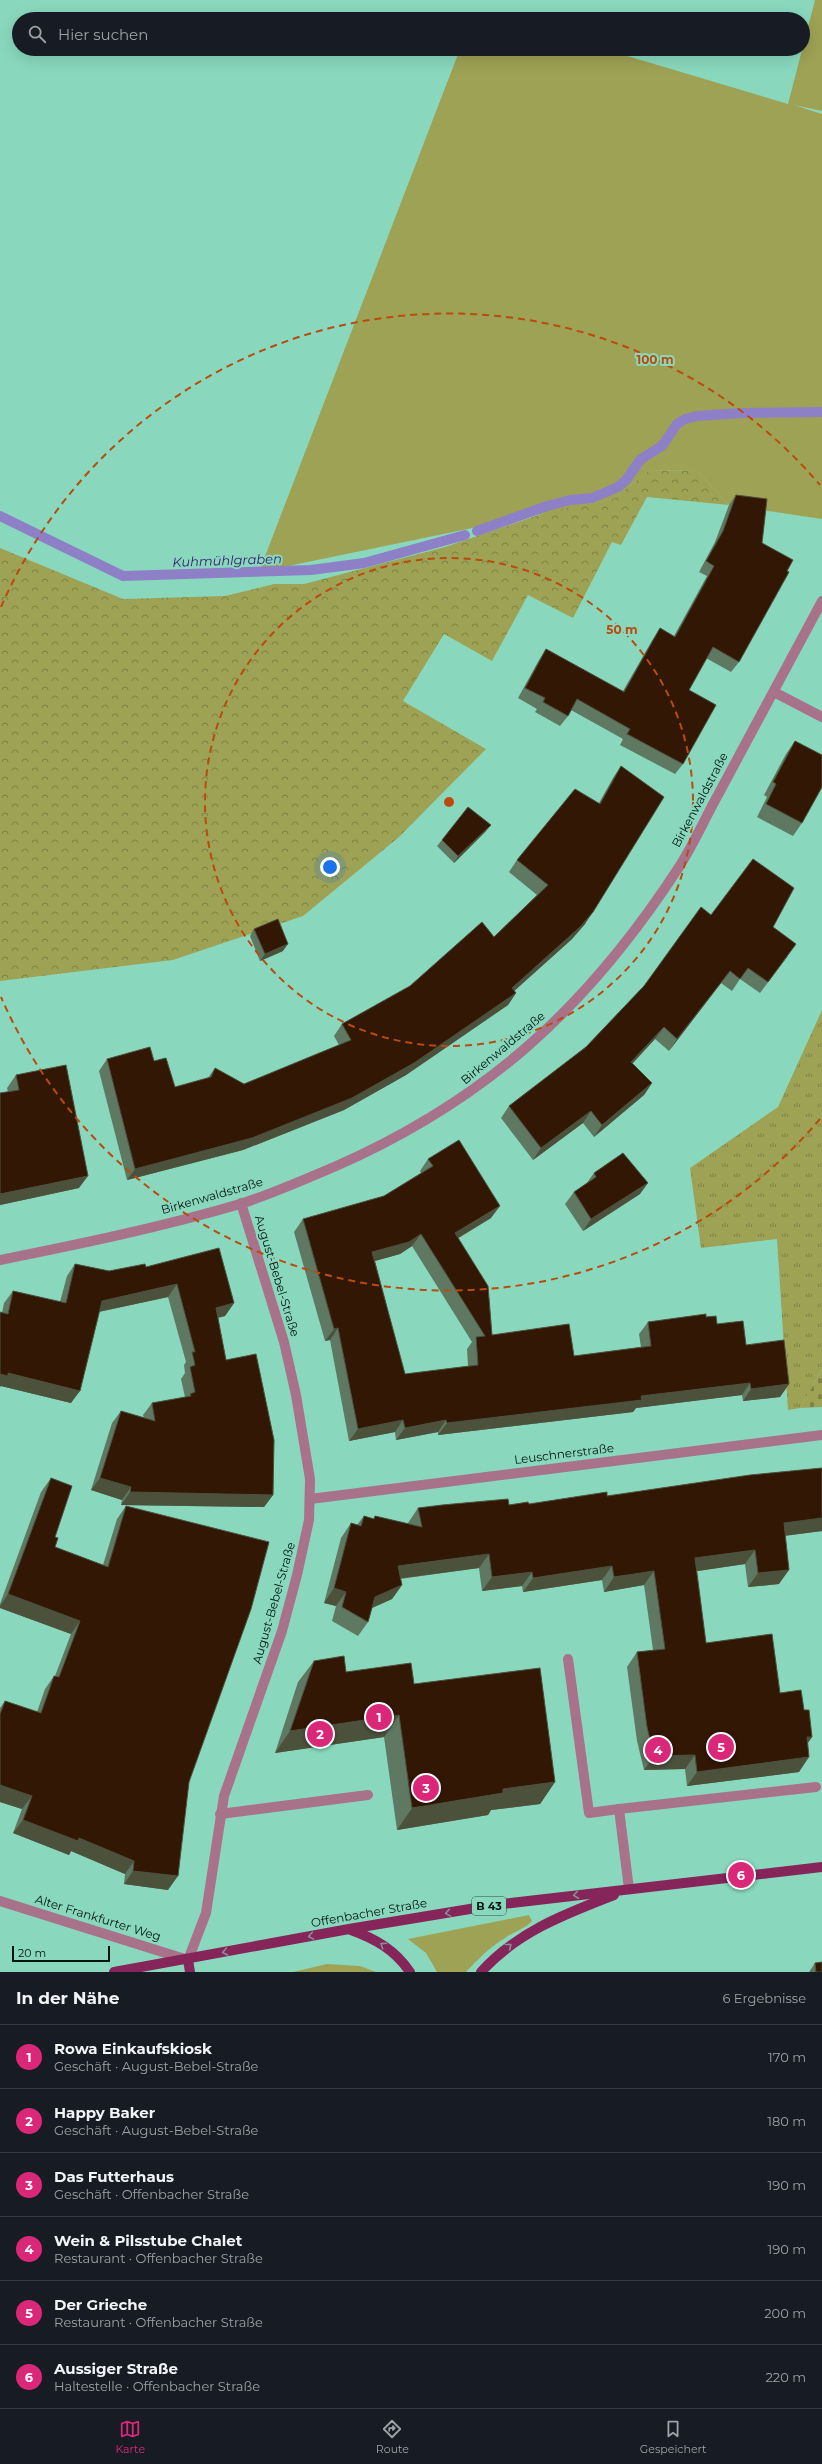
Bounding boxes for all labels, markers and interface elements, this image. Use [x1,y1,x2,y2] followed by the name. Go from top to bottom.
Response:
[12,12,810,56] search box
[26,23,48,45] icon: search
[58,25,148,44] text: Hier suchen
[637,352,673,367] text: 100 m
[172,550,282,570] water label: Kuhmühlgraben
[606,622,638,637] text: 50 m
[668,750,731,850] street label: Birkenwaldstraße
[442,795,456,809] centre of rings
[320,857,340,877] your location
[458,1008,548,1087] street label: Birkenwaldstraße
[159,1174,265,1217] street label: Birkenwaldstraße
[252,1213,303,1338] street label: August-Bebel-Straße
[513,1440,615,1467] street label: Leuschnerstraße
[249,1540,298,1666] street label: August-Bebel-Straße
[366,1702,392,1732] pin: 1
[307,1719,333,1749] pin: 2
[708,1732,734,1762] pin: 5
[645,1735,671,1765] pin: 4
[413,1773,439,1803] pin: 3
[728,1860,754,1890] pin: 6
[573,1890,580,1899] one-way arrow
[33,1891,163,1944] street label: Alter Frankfurter Weg
[310,1895,428,1930] street label: Offenbacher Straße
[472,1897,506,1915] road number: B 43
[445,1908,451,1917] one-way arrow
[308,1931,314,1940] one-way arrow
[381,1943,388,1950] one-way arrow
[505,1943,512,1950] one-way arrow
[12,1944,110,1963] scale bar
[18,1946,46,1960] text: 20 m
[222,1948,228,1956] one-way arrow
[16,1988,120,2008] text: In der Nähe
[723,1990,806,2006] text: 6 Ergebnisse
[54,2039,212,2058] text: Rowa Einkaufskiosk
[26,2049,32,2065] text: 1
[768,2049,806,2065] text: 170 m
[54,2058,258,2074] text: Geschäft · August-Bebel-Straße
[54,2103,155,2122] text: Happy Baker
[25,2113,33,2129] text: 2
[767,2113,806,2129] text: 180 m
[54,2122,258,2138] text: Geschäft · August-Bebel-Straße
[54,2167,174,2186] text: Das Futterhaus
[25,2177,33,2193] text: 3
[768,2177,806,2193] text: 190 m
[54,2186,249,2202] text: Geschäft · Offenbacher Straße
[54,2231,242,2250] text: Wein & Pilsstube Chalet
[25,2241,33,2257] text: 4
[768,2241,806,2257] text: 190 m
[54,2250,263,2266] text: Restaurant · Offenbacher Straße
[54,2295,147,2314] text: Der Grieche
[25,2305,33,2321] text: 5
[764,2305,806,2321] text: 200 m
[54,2314,263,2330] text: Restaurant · Offenbacher Straße
[54,2359,178,2378] text: Aussiger Straße
[25,2369,33,2385] text: 6
[765,2369,806,2385] text: 220 m
[54,2378,260,2394] text: Haltestelle · Offenbacher Straße
[115,2418,145,2456] tab: Karte
[376,2418,409,2456] tab: Route
[640,2418,707,2456] tab: Gespeichert

